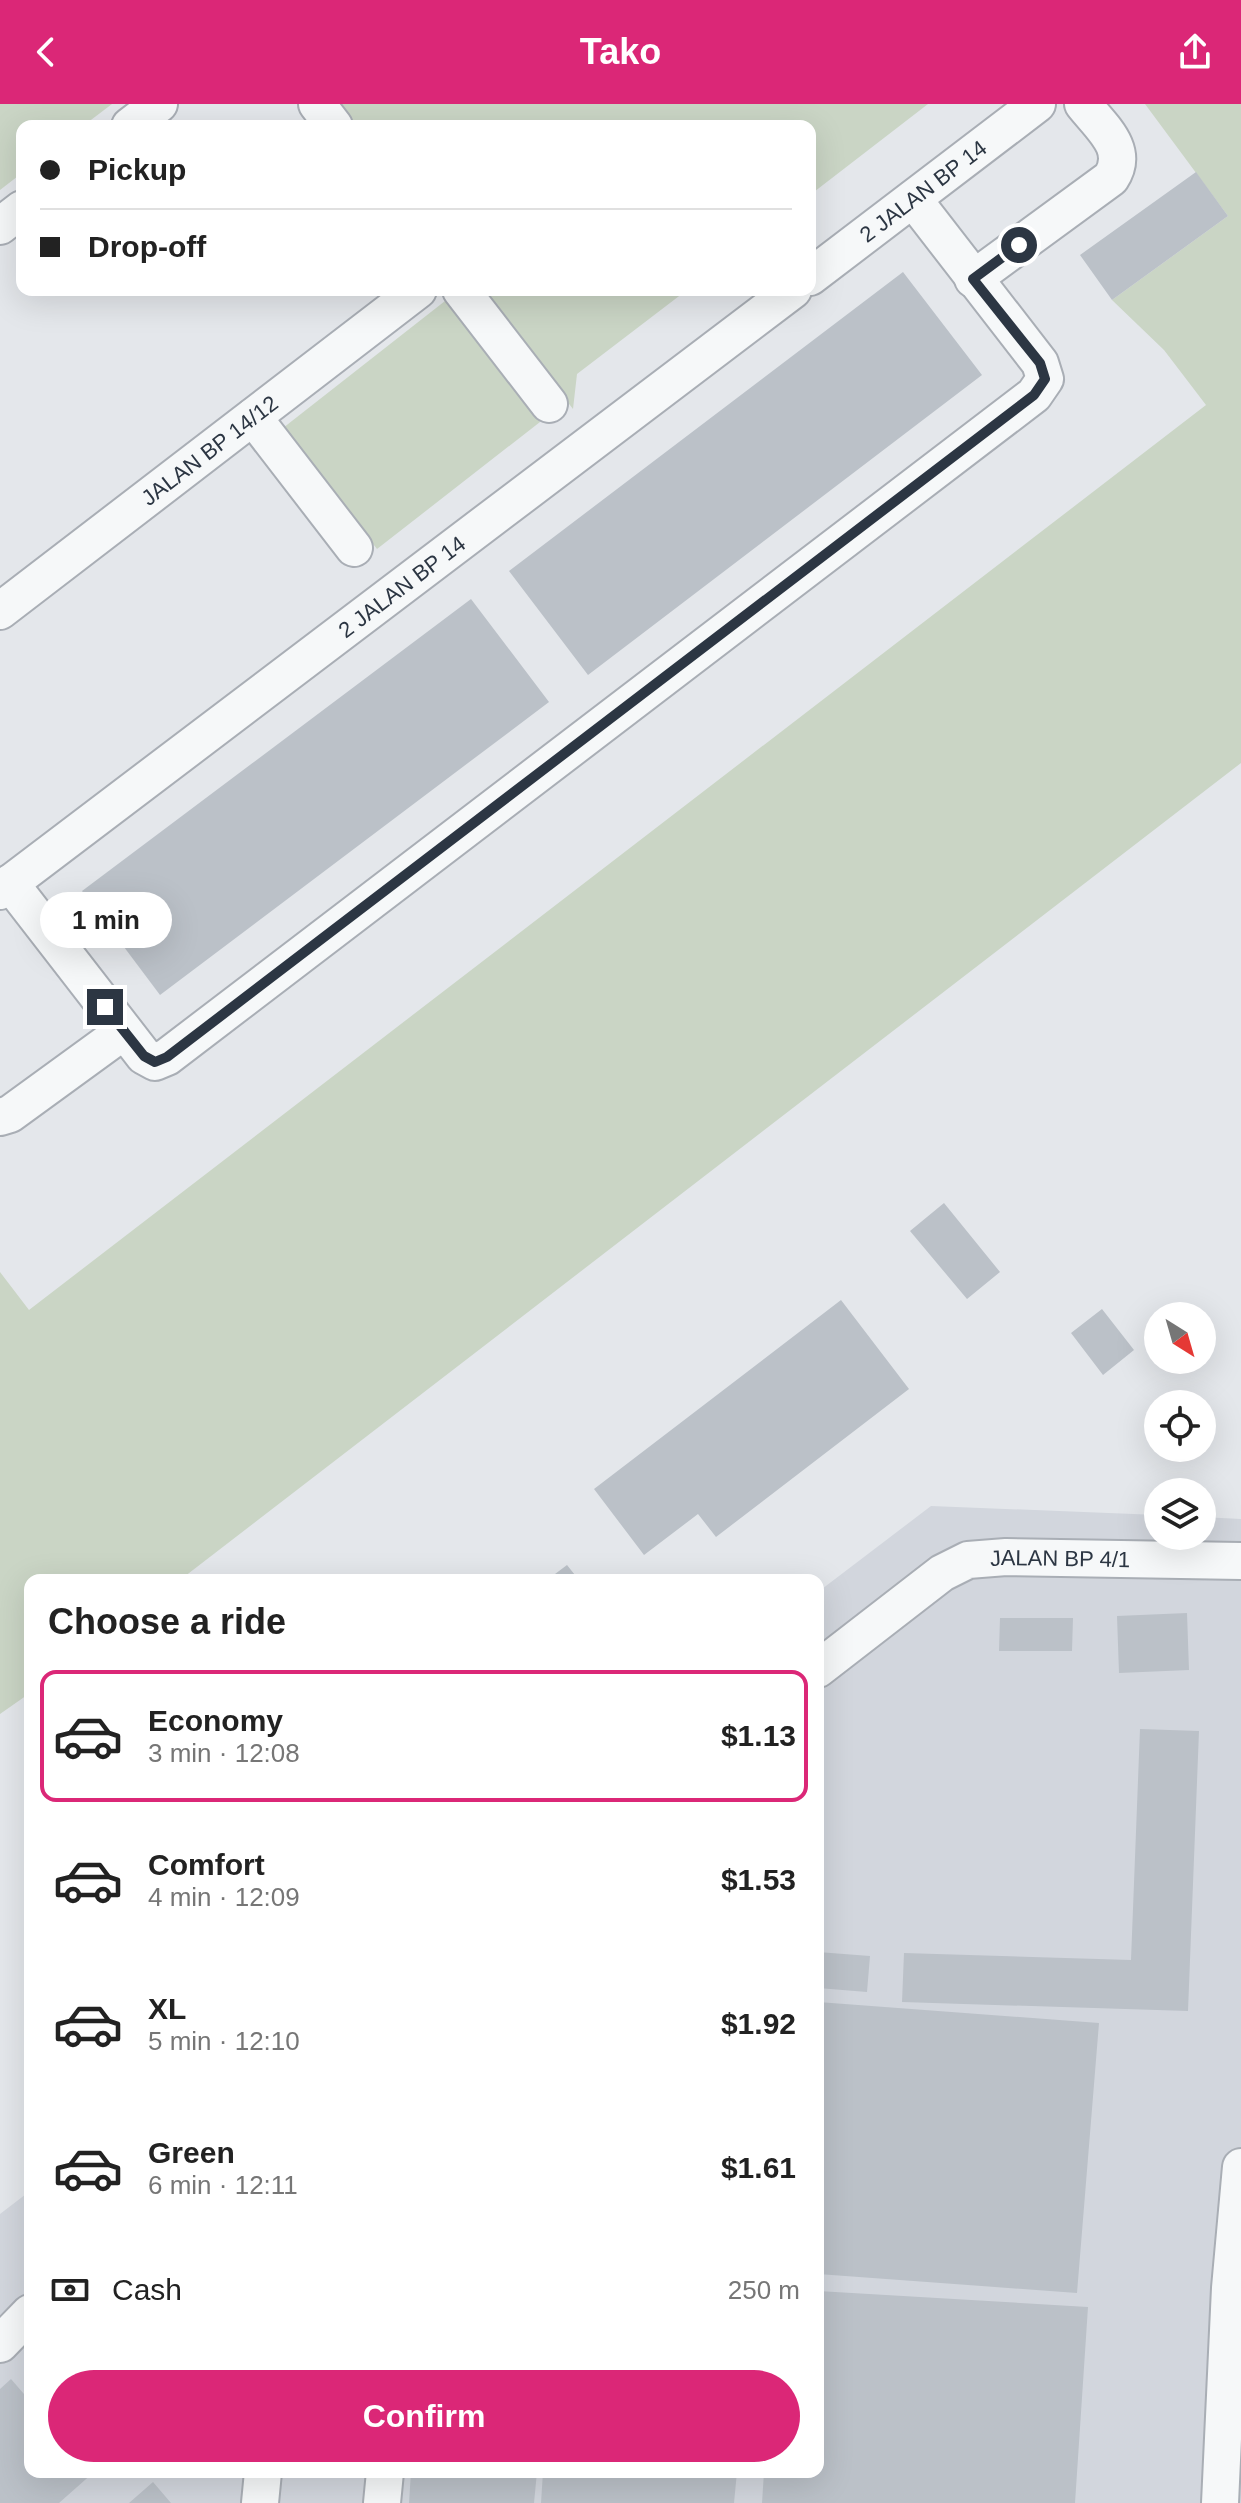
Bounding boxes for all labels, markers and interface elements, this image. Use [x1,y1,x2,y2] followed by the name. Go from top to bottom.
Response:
[24,30,68,74] icon: back
[1173,30,1217,74] icon: share
[580,31,661,72] text: Tako
[855,135,992,248] street label: 2 JALAN BP 14
[88,153,186,186] text: Pickup
[1001,227,1037,263] route start
[88,230,206,263] text: Drop-off
[137,390,283,511] street label: JALAN BP 14/12
[334,531,470,643] street label: 2 JALAN BP 14
[39,891,171,947] callout: 1 min
[72,905,140,935] text: 1 min
[87,989,123,1025] route end
[1144,1302,1216,1374] north arrow
[1144,1302,1216,1550] map controls
[1144,1390,1216,1462] button: locate
[1144,1478,1216,1550] button: layers
[989,1545,1130,1572] street label: JALAN BP 4/1
[48,1601,286,1642] text: Choose a ride
[52,1700,124,1772] icon: car
[148,1704,283,1737] text: Economy
[721,1719,796,1752] text: $1.13
[148,1738,300,1768] text: 3 min · 12:08
[52,1844,124,1916] icon: car
[148,1848,265,1881] text: Comfort
[721,1863,796,1896] text: $1.53
[148,1882,300,1912] text: 4 min · 12:09
[52,1988,124,2060] icon: car
[148,1992,186,2025] text: XL
[721,2007,796,2040] text: $1.92
[148,2026,300,2056] text: 5 min · 12:10
[52,2132,124,2204] icon: car
[148,2136,235,2169] text: Green
[721,2151,796,2184] text: $1.61
[148,2170,298,2200] text: 6 min · 12:11
[48,2268,92,2312] icon: cash
[112,2273,182,2306] text: Cash
[728,2275,800,2305] text: 250 m
[48,2370,800,2462] button: Confirm

